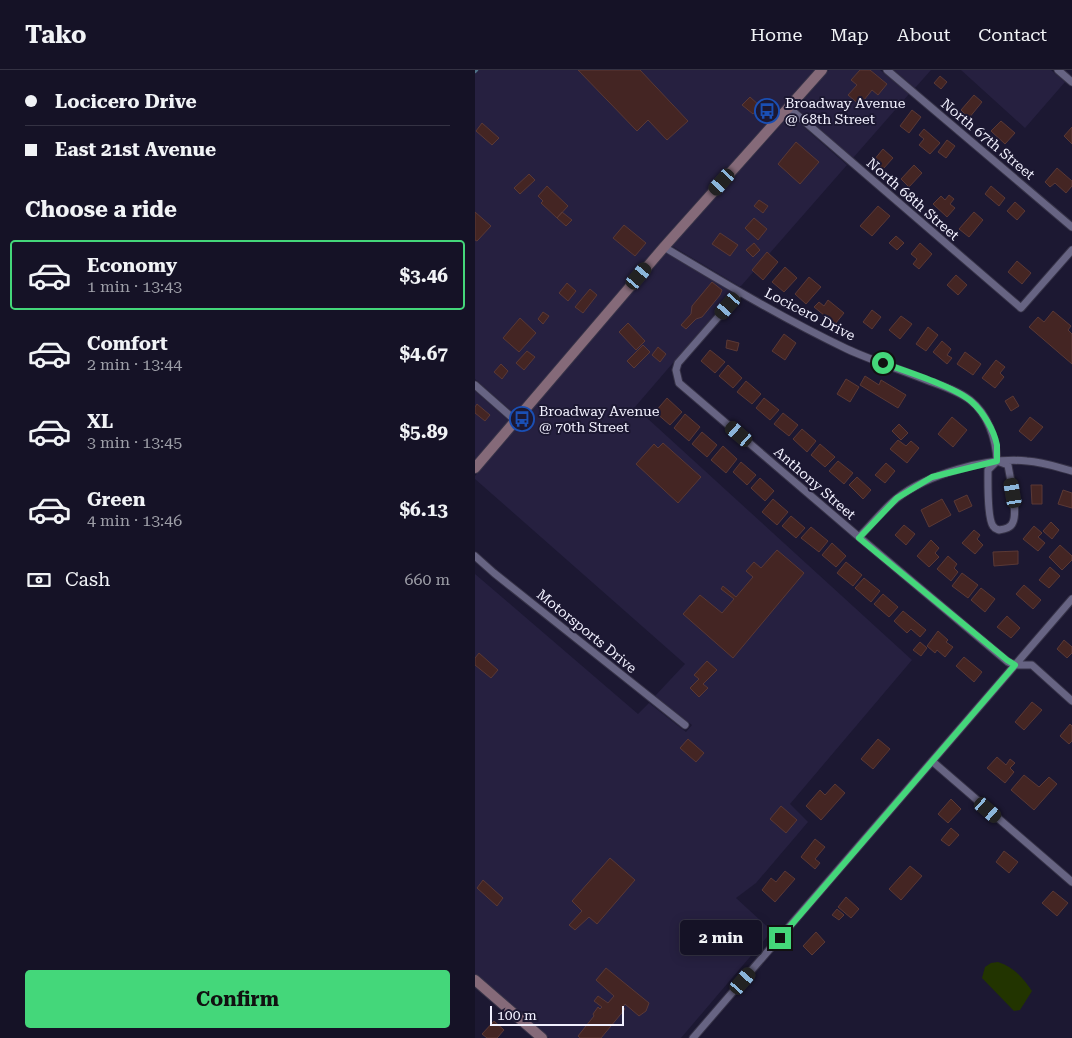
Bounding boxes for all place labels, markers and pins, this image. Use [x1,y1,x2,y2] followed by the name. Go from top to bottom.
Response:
[785,95,906,127] place label: Broadway Avenue @ 68th Street
[754,98,780,124] bus stop icon: Broadway Avenue @ 68th Street
[539,403,660,435] place label: Broadway Avenue @ 70th Street
[509,406,535,432] bus stop icon: Broadway Avenue @ 70th Street

